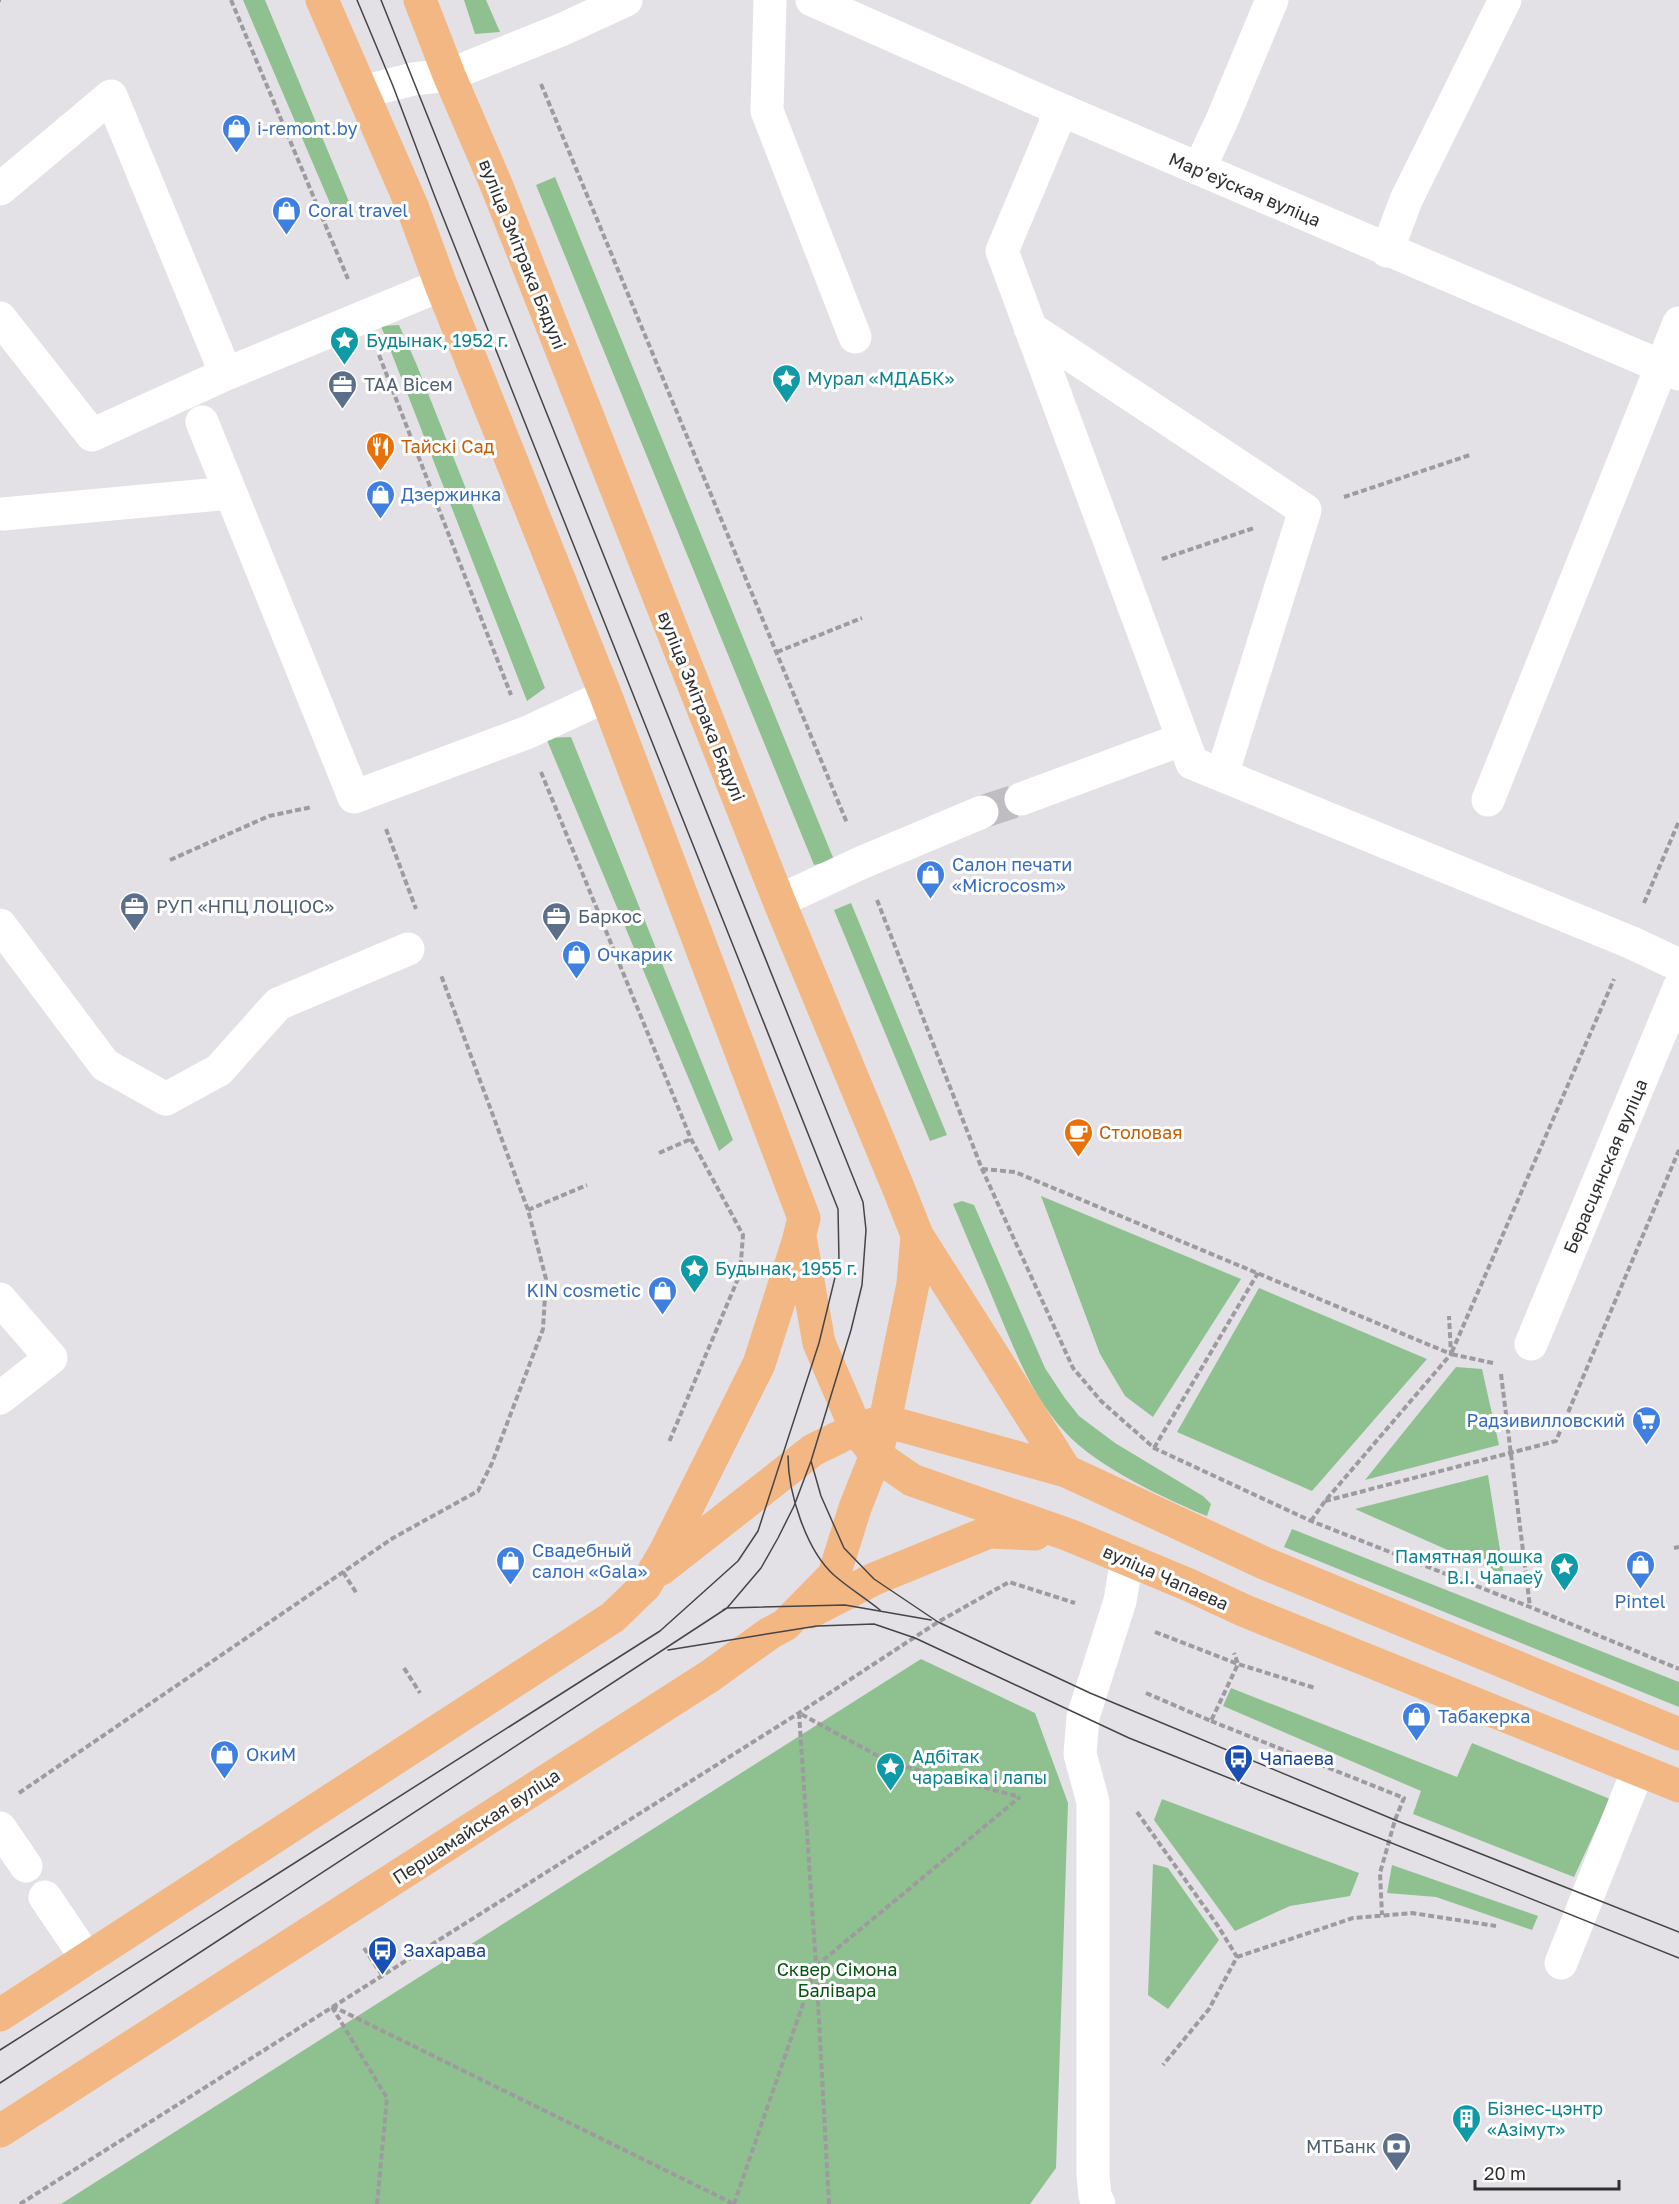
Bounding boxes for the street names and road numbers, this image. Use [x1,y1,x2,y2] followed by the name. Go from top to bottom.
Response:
[1166,147,1324,231] street label: Марʼеўская вуліца
[475,156,571,352] street label: вуліца Змітрака Бядулі
[654,608,750,804] street label: вуліца Змітрака Бядулі
[1558,1075,1652,1257] street label: Берасцянская вуліца
[1100,1540,1232,1614] street label: вуліца Чапаева
[388,1764,564,1888] street label: Першамайская вуліца

